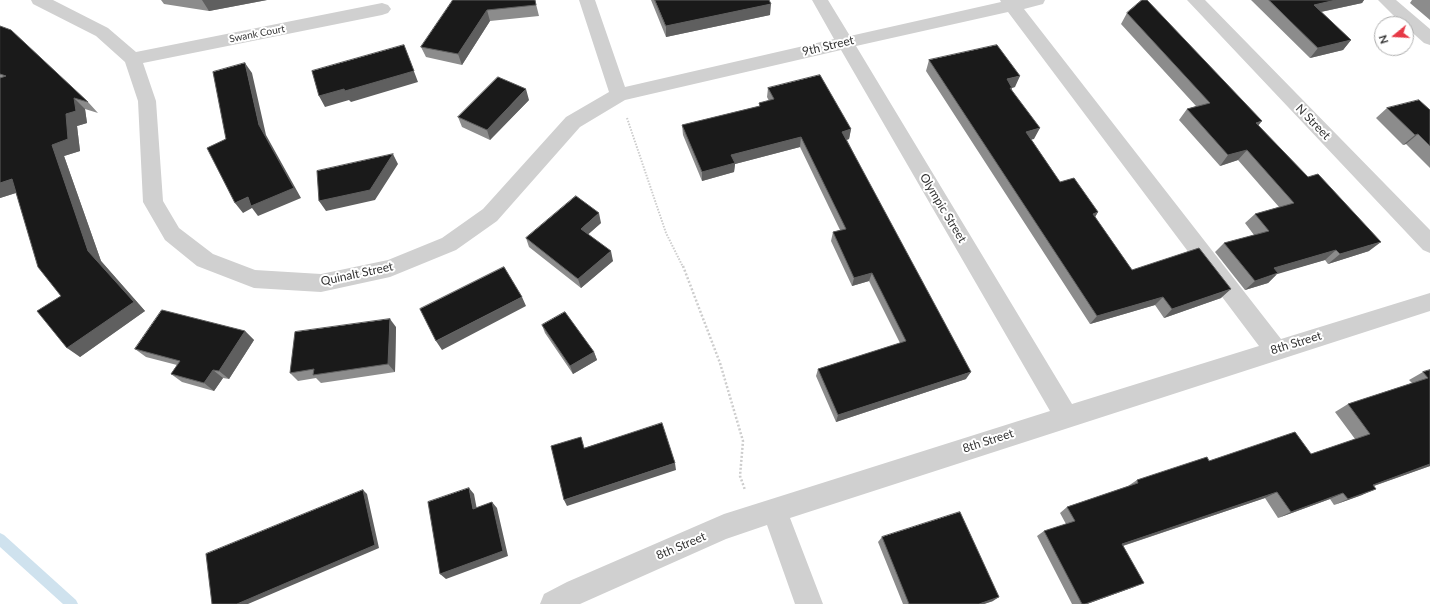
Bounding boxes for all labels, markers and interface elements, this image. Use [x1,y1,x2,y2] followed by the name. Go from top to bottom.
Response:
[1374,16,1414,56] north arrow
[228,23,286,45] street label: Swank Court
[801,33,855,59] street label: 9th Street
[1376,34,1391,46] text: N
[1293,101,1333,143] street label: N Street
[917,171,969,245] street label: Olympic Street
[320,259,394,289] street label: Quinalt Street
[1269,328,1323,358] street label: 8th Street
[961,426,1015,456] street label: 8th Street
[654,529,708,563] street label: 8th Street

